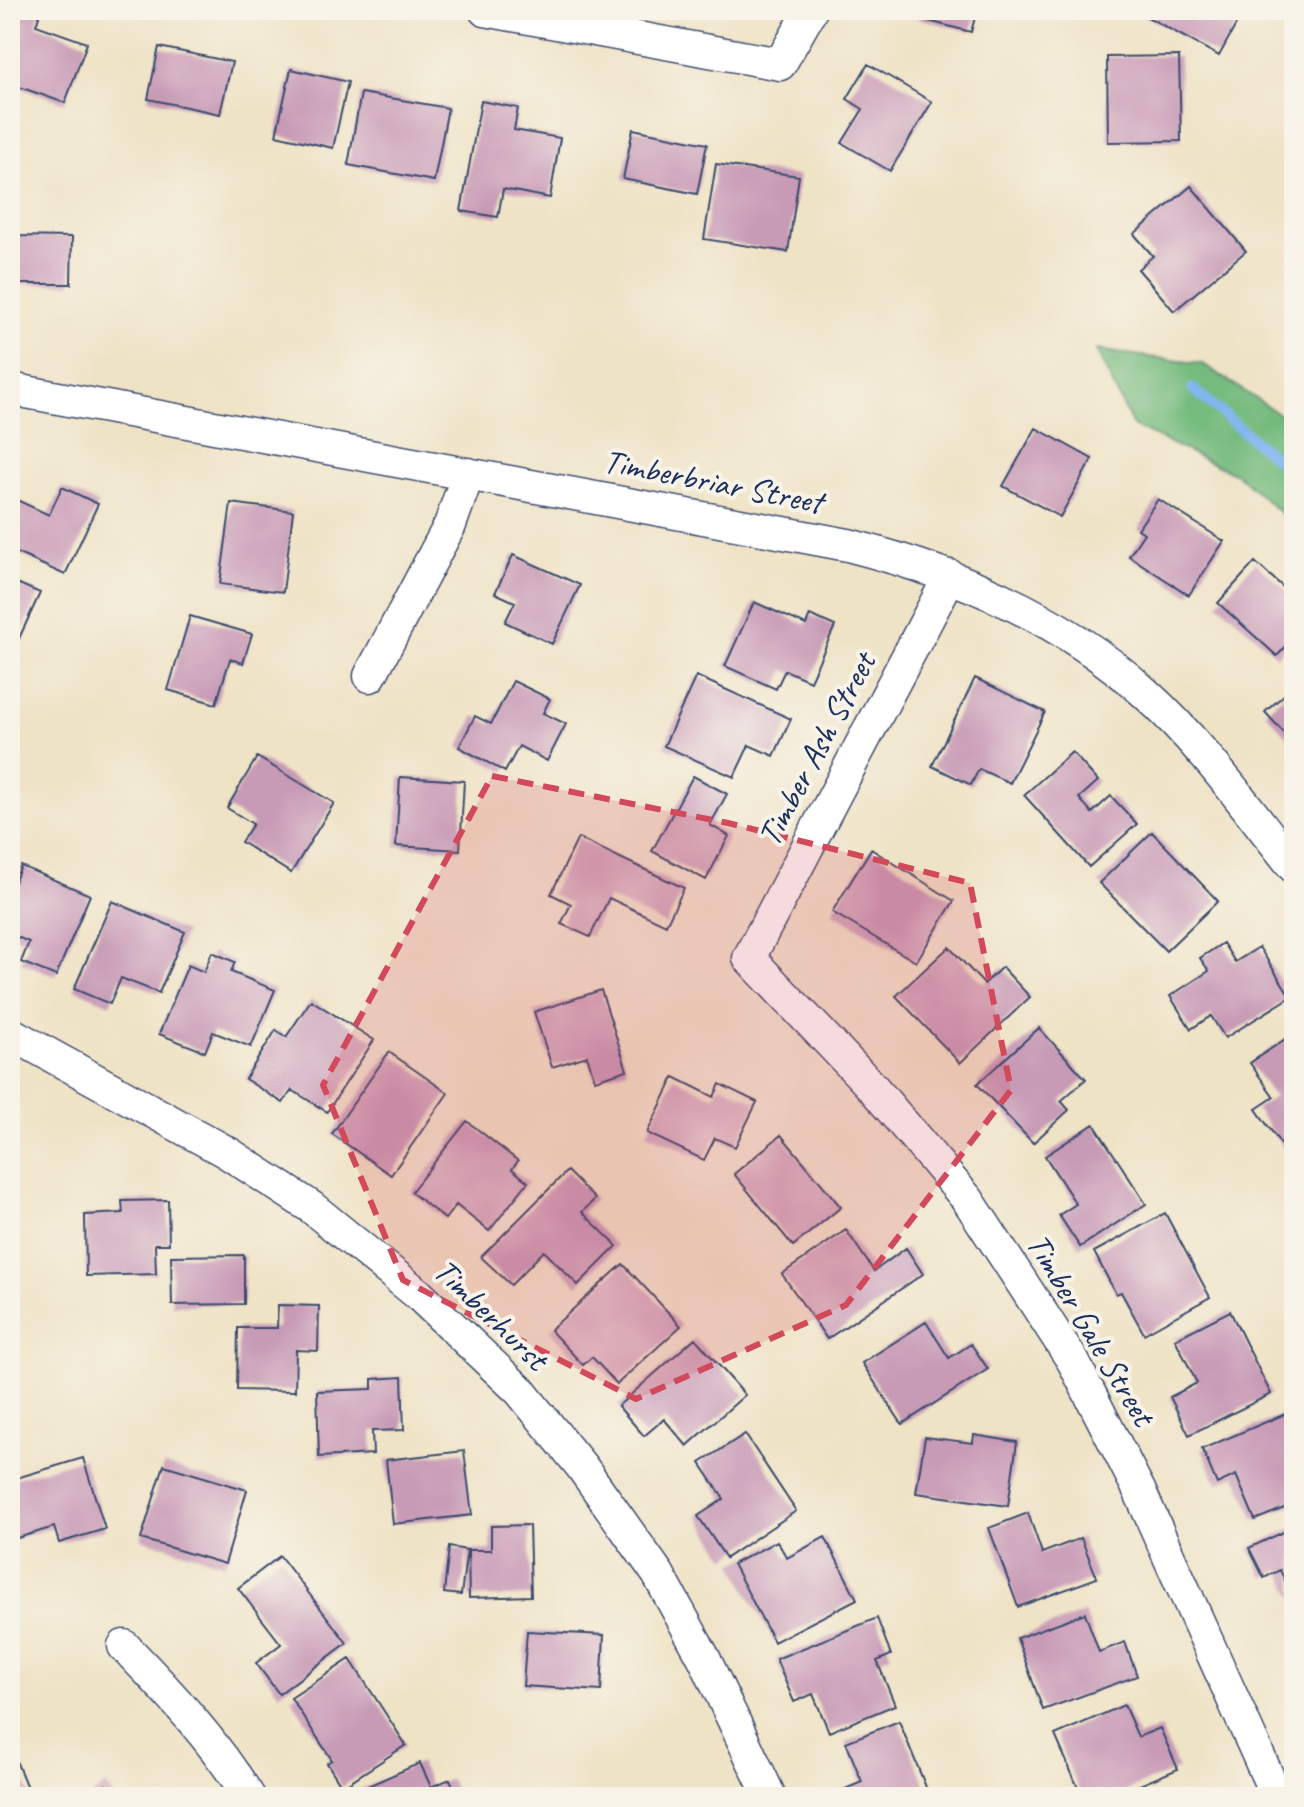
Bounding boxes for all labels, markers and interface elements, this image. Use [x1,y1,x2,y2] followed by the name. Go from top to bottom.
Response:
[600,439,831,524] street label: Timberbriar Street
[747,642,887,853] street label: Timber Ash Street
[1017,1225,1167,1436] street label: Timber Gale Street
[425,1249,560,1382] street label: Timberhurst

